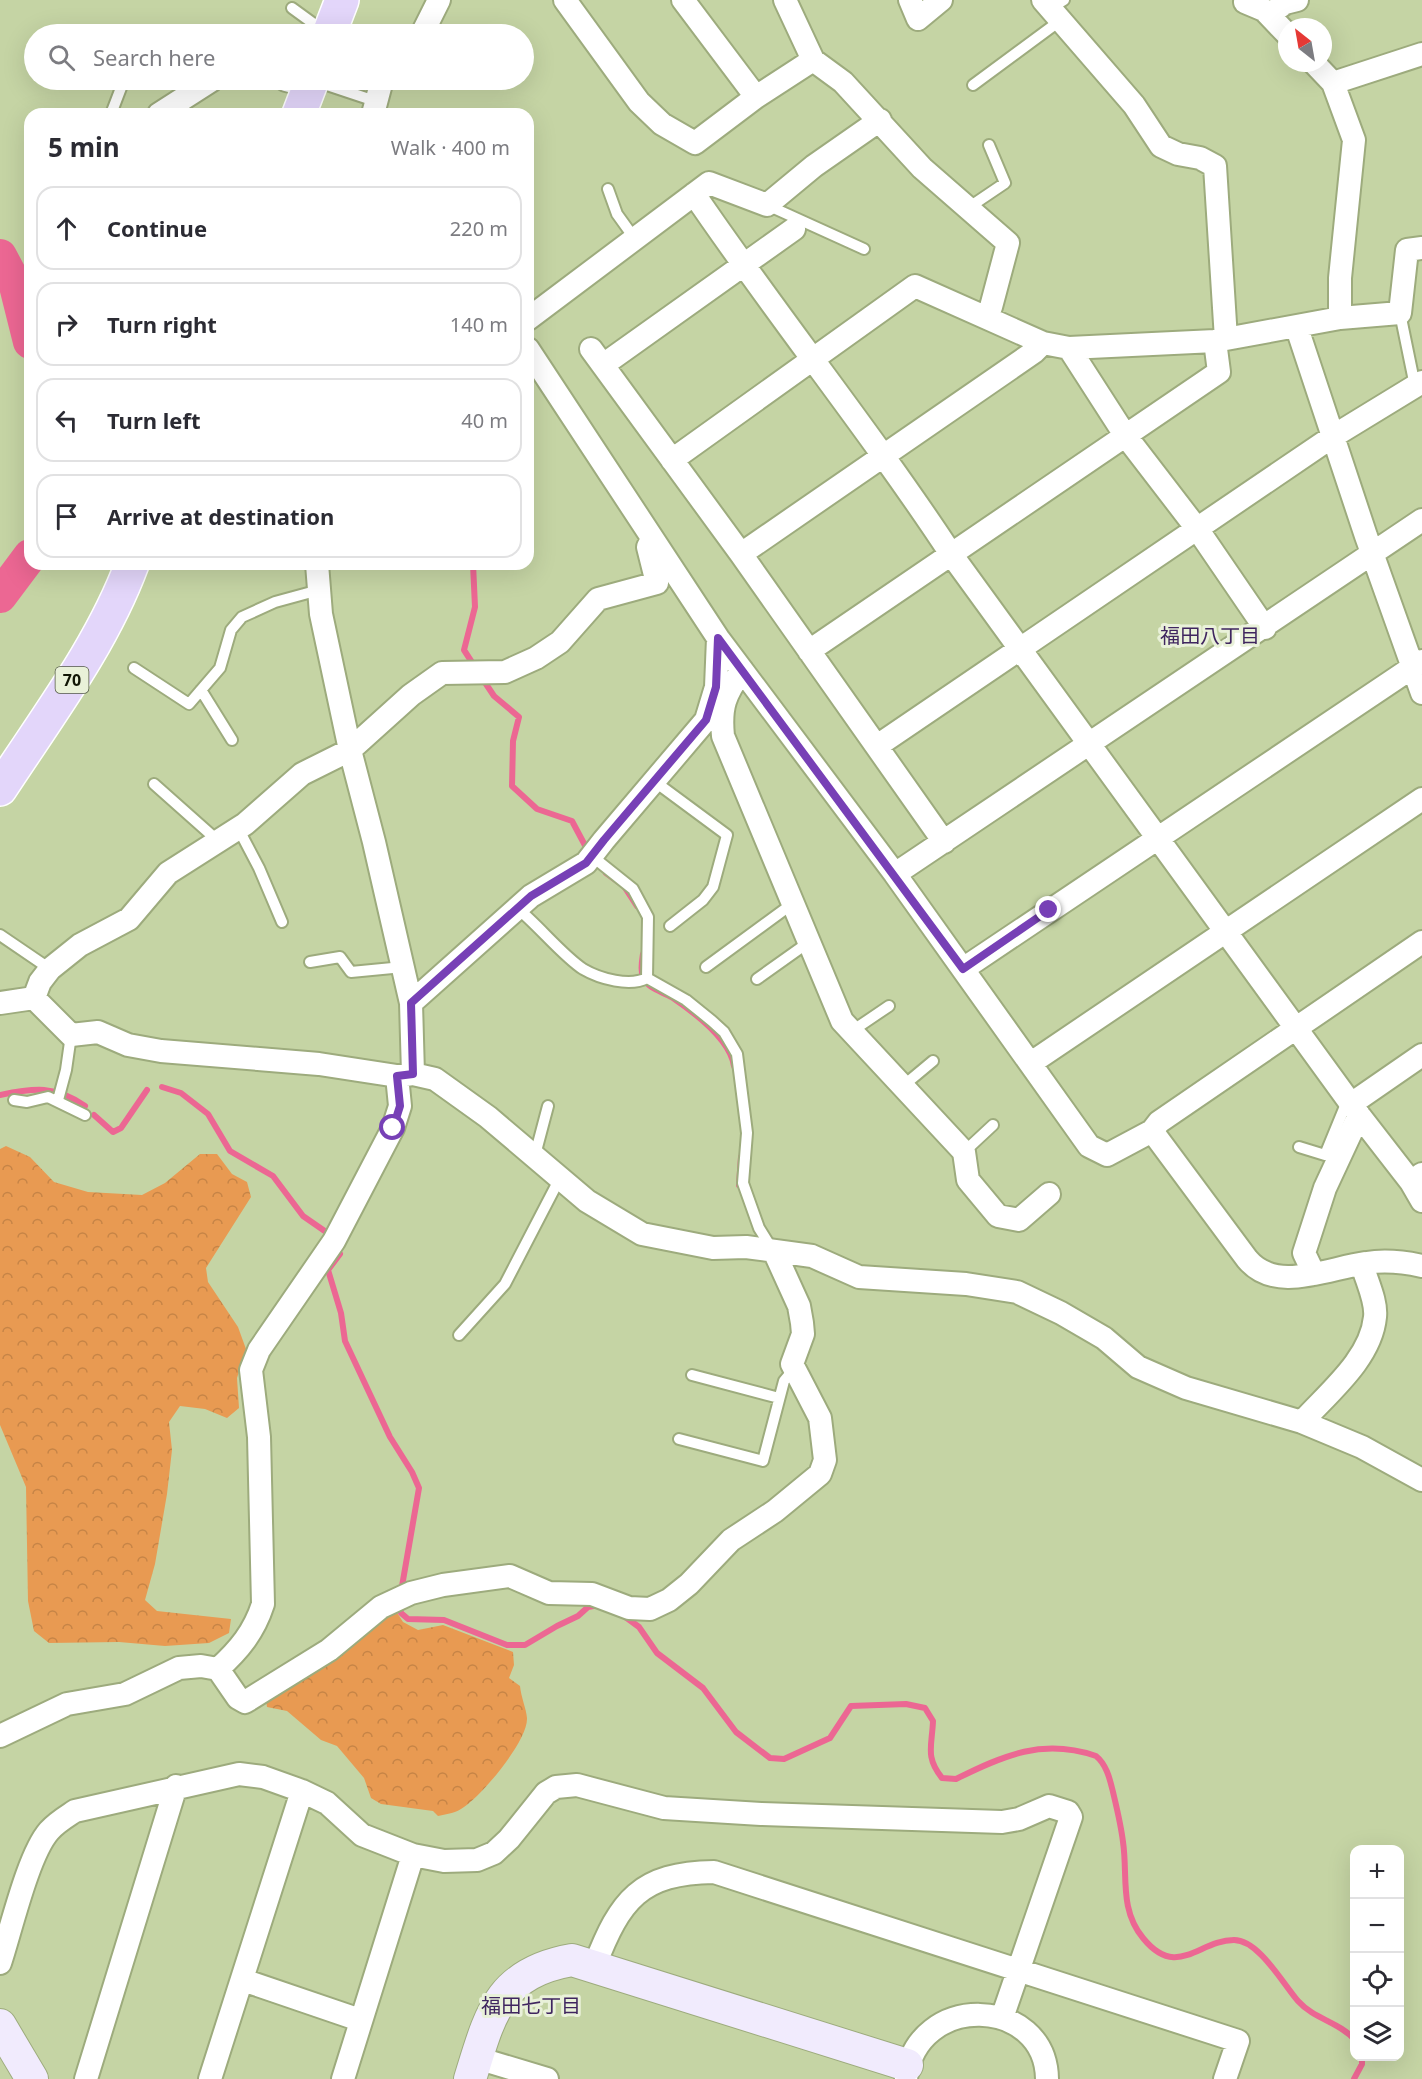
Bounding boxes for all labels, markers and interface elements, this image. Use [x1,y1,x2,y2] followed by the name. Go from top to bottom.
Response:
[1278,18,1332,72] north arrow
[24,24,534,90] search box
[45,41,78,74] icon: search
[93,42,215,72] text: Search here
[48,129,120,165] text: 5 min
[391,134,510,161] text: Walk · 400 m
[50,212,83,245] icon: ahead
[107,213,207,243] text: Continue
[450,215,508,242] text: 220 m
[50,308,83,341] icon: right
[107,309,217,339] text: Turn right
[450,311,508,338] text: 140 m
[50,404,83,437] icon: left
[107,405,201,435] text: Turn left
[461,407,508,434] text: 40 m
[50,500,83,533] icon: arrive
[107,501,334,531] text: Arrive at destination
[1160,622,1260,649] district label: 福田八丁目
[56,667,88,693] road number: 70
[1035,896,1061,922] route end
[379,1114,405,1140] route start
[1350,1845,1404,2061] map controls
[1350,1845,1404,1899] button: +
[1350,1899,1404,1953] button: −
[1350,1953,1404,2007] button: locate
[481,1992,581,2019] district label: 福田七丁目
[1350,2007,1404,2061] button: layers

